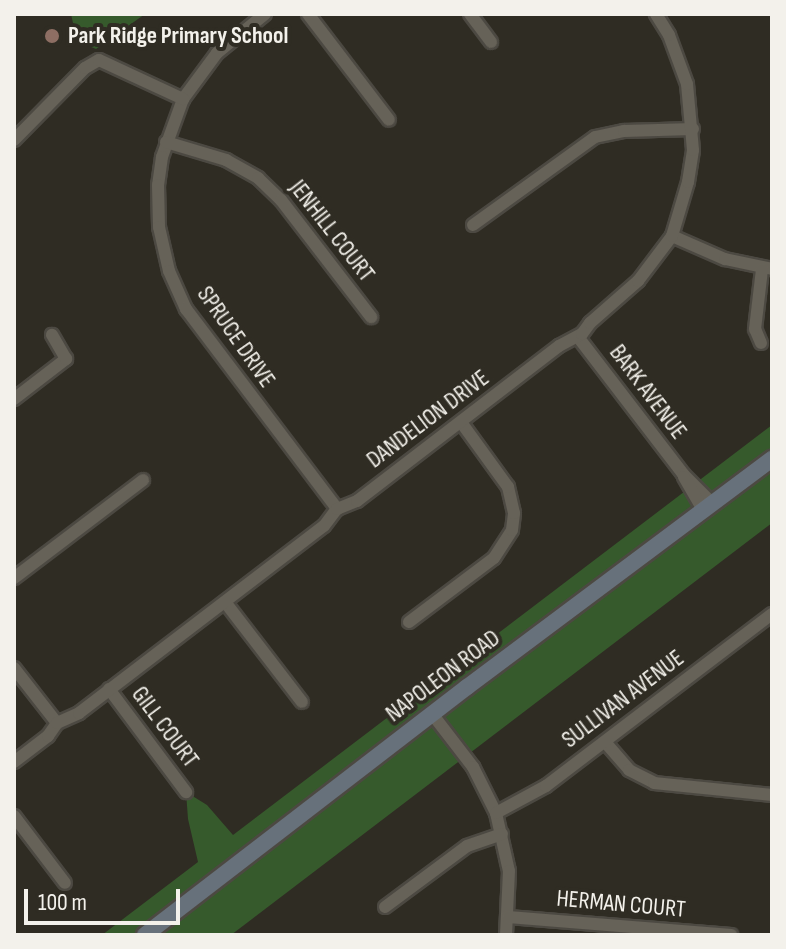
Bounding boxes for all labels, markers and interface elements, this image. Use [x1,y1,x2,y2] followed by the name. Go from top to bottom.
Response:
[68,22,288,50] place label: Park Ridge Primary School
[43,27,61,45] marker: Park Ridge Primary School
[283,174,381,288] street label: JENHILL COURT
[191,281,281,393] street label: SPRUCE DRIVE
[603,339,693,445] street label: BARK AVENUE
[361,364,495,474] street label: DANDELION DRIVE
[380,624,506,728] street label: NAPOLEON ROAD
[556,644,690,754] street label: SULLIVAN AVENUE
[125,681,205,773] street label: GILL COURT
[28,873,184,923] scale bar
[555,884,687,924] street label: HERMAN COURT
[38,888,87,917] text: 100 m

